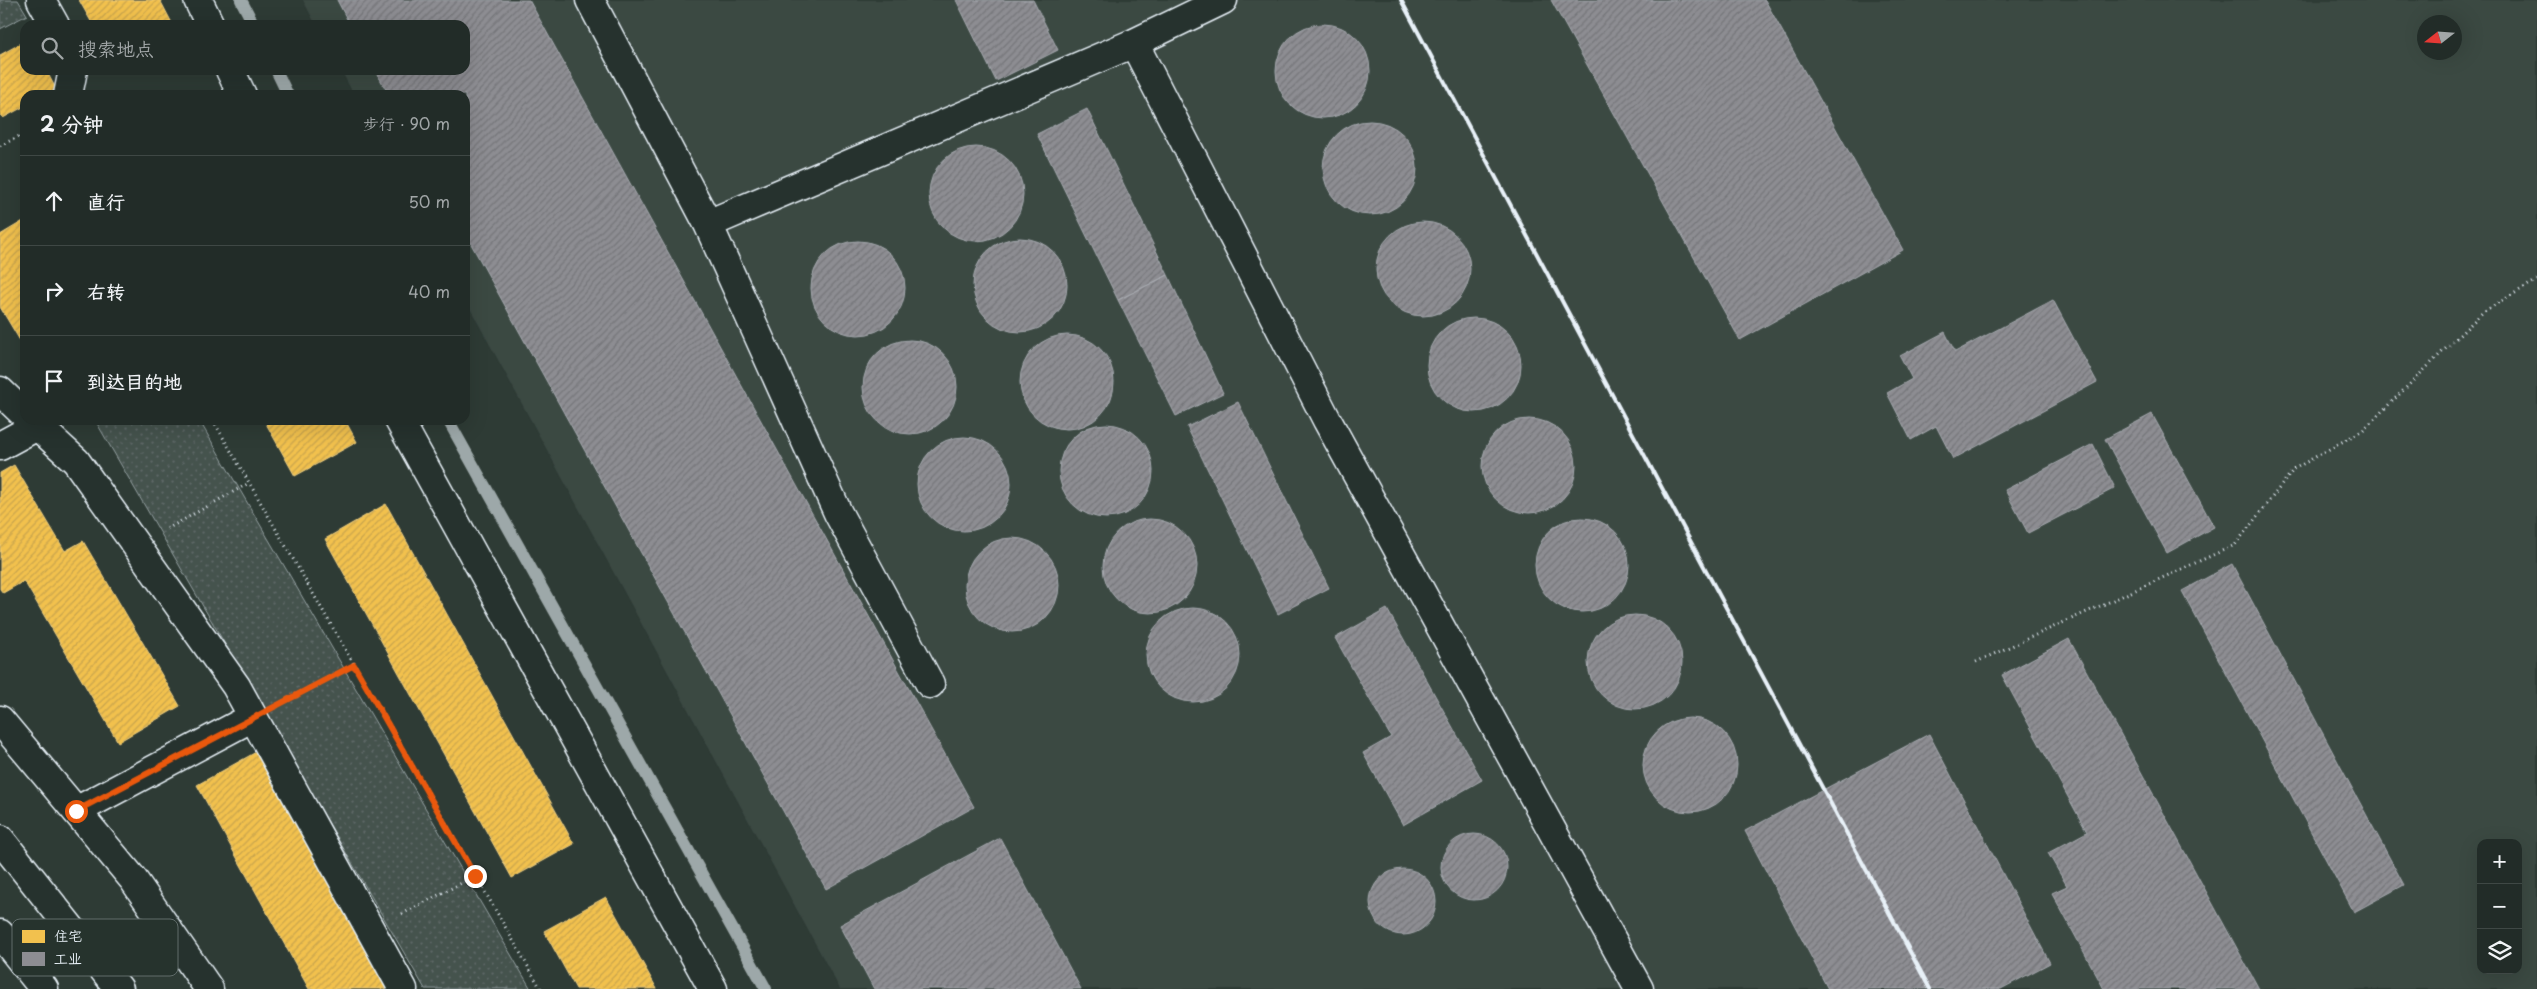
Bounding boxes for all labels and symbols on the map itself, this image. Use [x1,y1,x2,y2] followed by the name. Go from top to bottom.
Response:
[2417,15,2462,60] north arrow
[65,800,88,823] route start
[464,865,487,888] route end
[12,919,178,976] legend
[54,925,82,946] text: 住宅
[54,948,82,969] text: 工业

